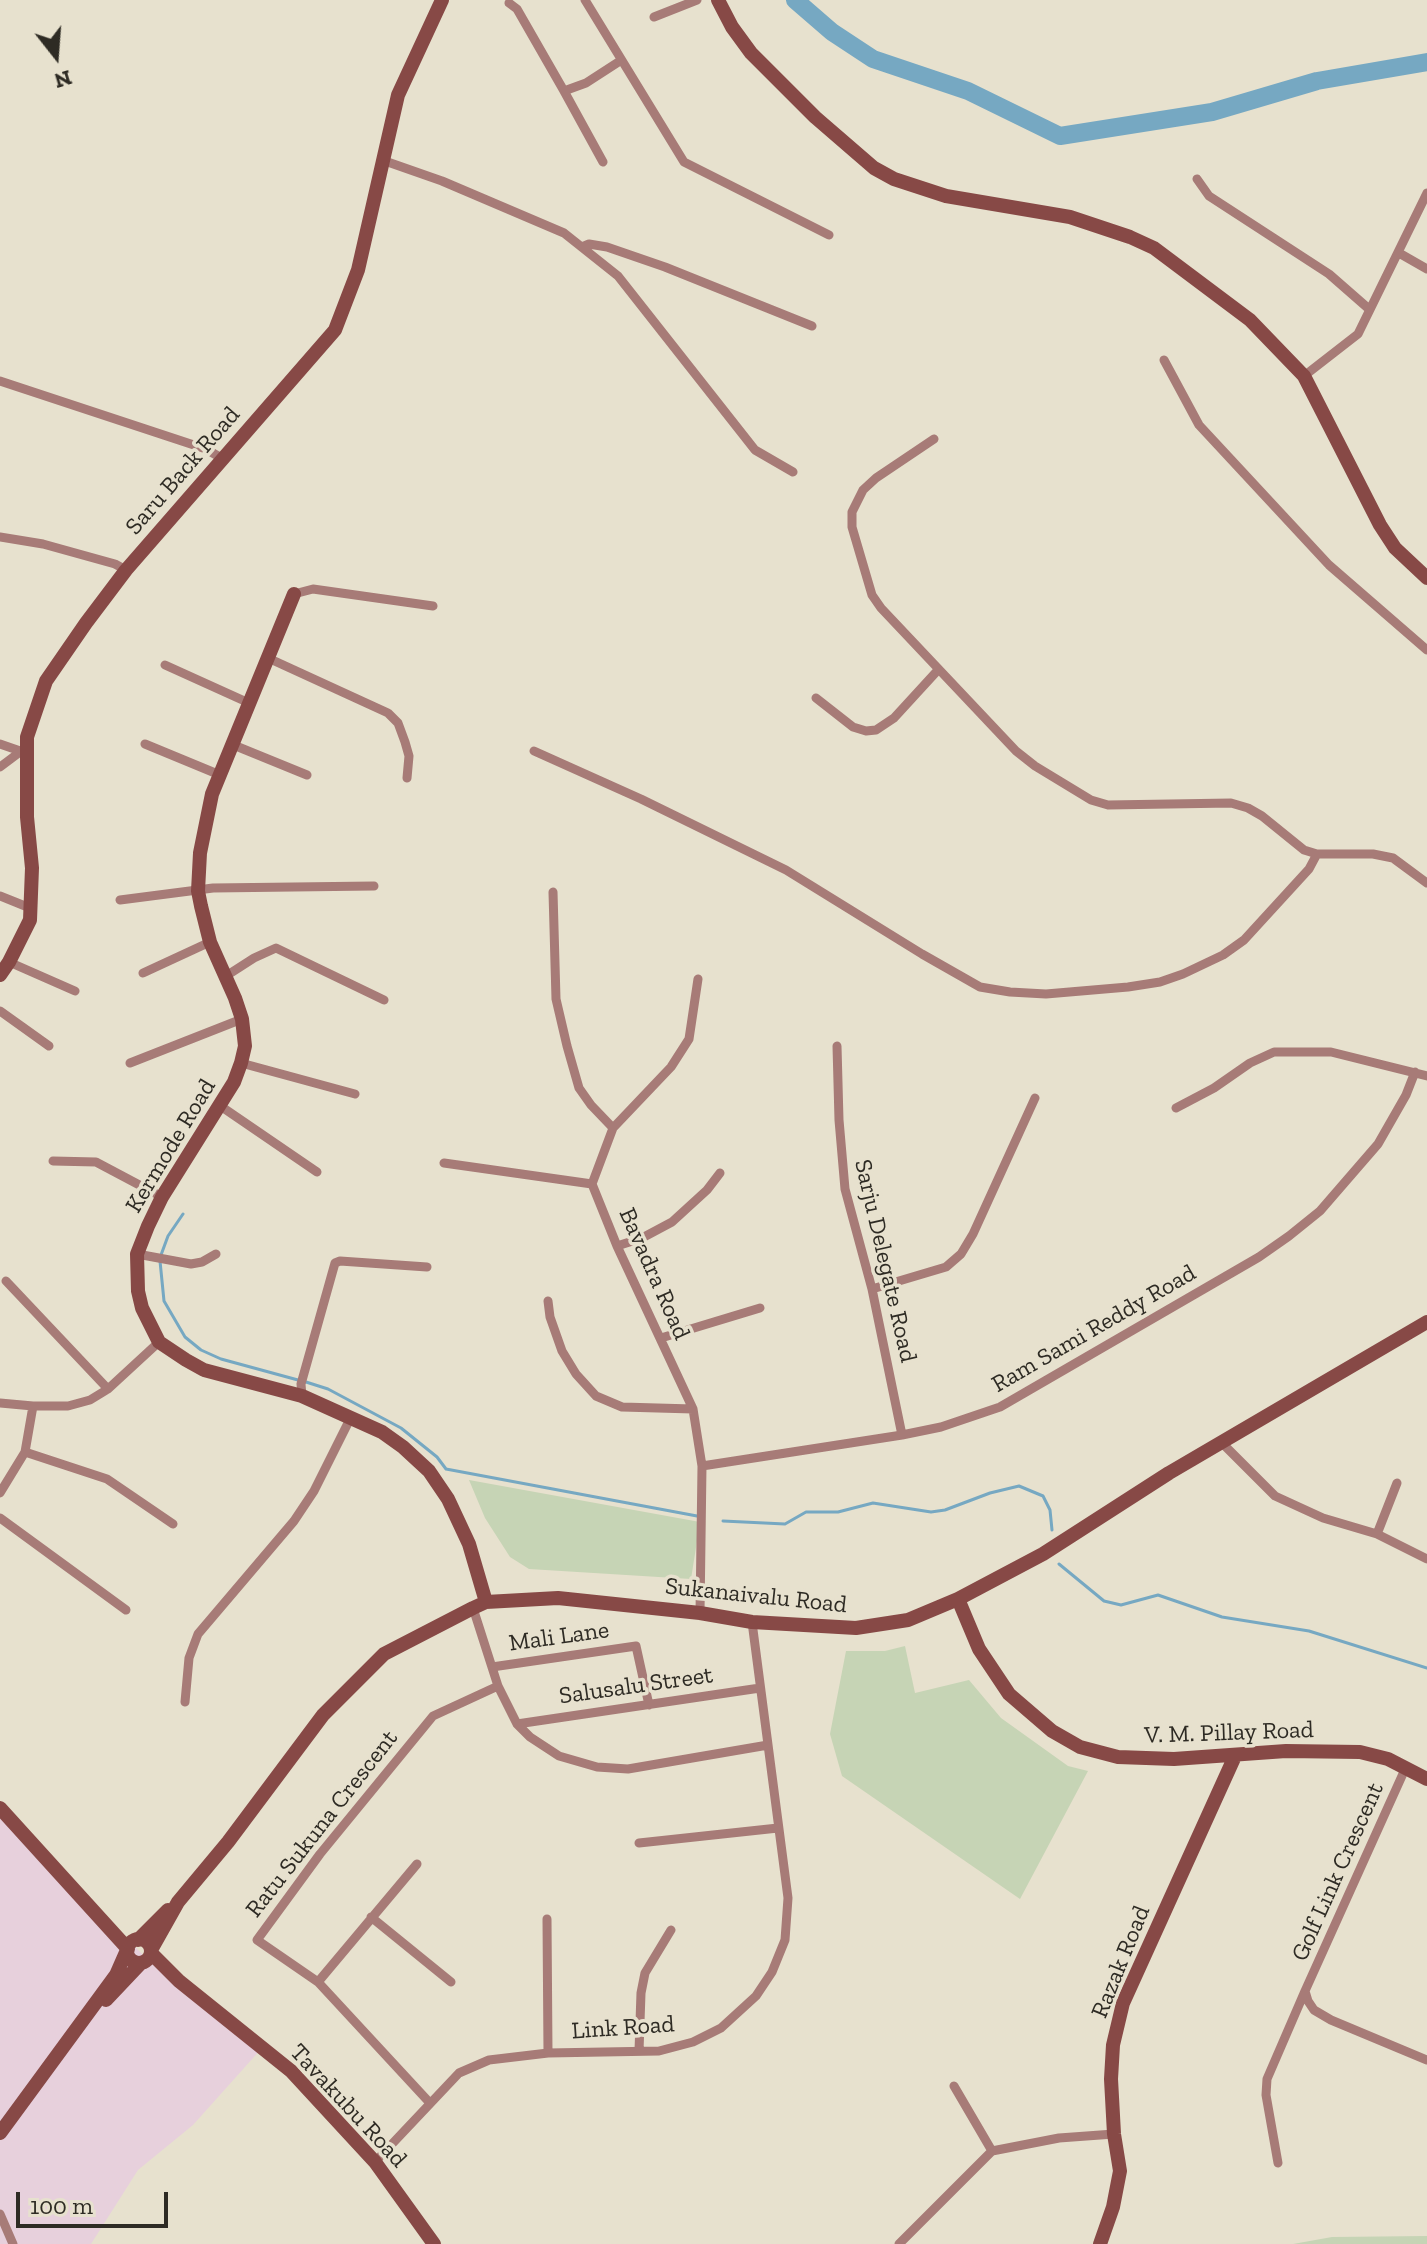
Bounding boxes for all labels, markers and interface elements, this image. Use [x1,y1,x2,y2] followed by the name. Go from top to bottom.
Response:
[16,16,96,96] north arrow
[51,64,75,95] text: N
[120,401,246,541] street label: Saru Back Road
[120,1074,222,1218] street label: Kermode Road
[848,1157,922,1365] street label: Sarju Delegate Road
[612,1204,696,1344] street label: Bavadra Road
[987,1259,1201,1399] street label: Ram Sami Reddy Road
[664,1572,848,1620] street label: Sukanaivalu Road
[507,1616,611,1658] street label: Mali Lane
[557,1661,715,1711] street label: Salusalu Street
[1144,1716,1314,1750] street label: V. M. Pillay Road
[240,1725,404,1923] street label: Ratu Sukuna Crescent
[1286,1778,1390,1966] street label: Golf Link Crescent
[1085,1902,1157,2022] street label: Razak Road
[571,2010,675,2046] street label: Link Road
[283,2038,413,2174] street label: Tavakubu Road
[20,2176,172,2226] scale bar
[30,2191,93,2220] text: 100 m

